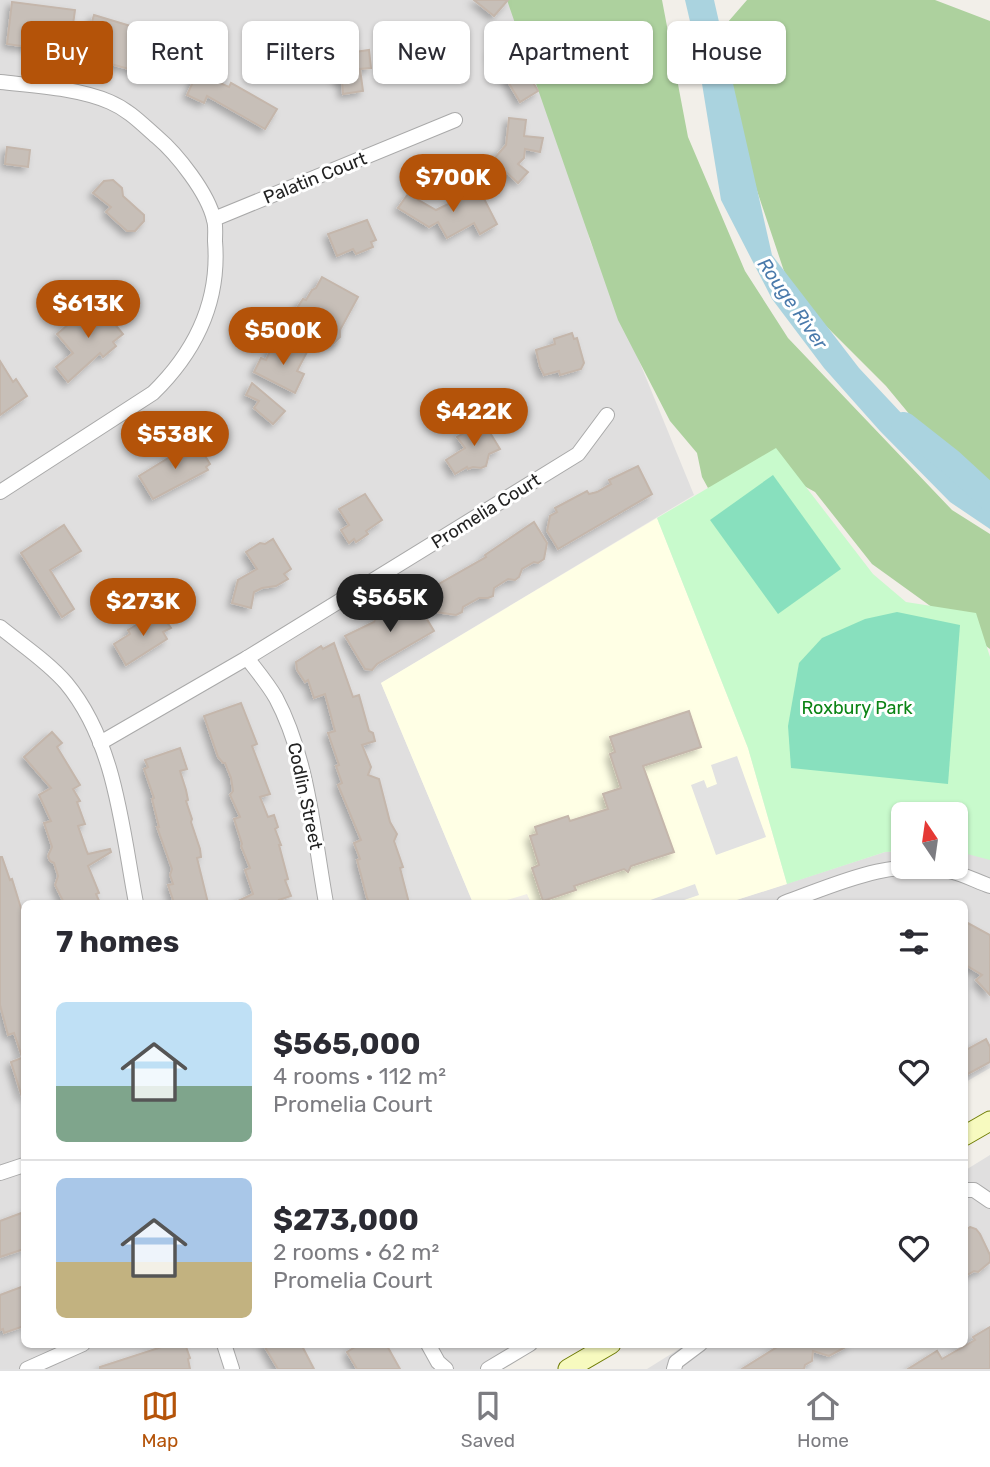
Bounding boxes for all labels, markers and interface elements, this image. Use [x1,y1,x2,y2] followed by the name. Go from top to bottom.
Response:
[21,21,113,84] chip: Buy
[127,21,228,84] chip: Rent
[242,21,359,84] chip: Filters
[373,21,470,84] chip: New
[484,21,653,84] chip: Apartment
[667,21,786,84] chip: House
[260,147,370,209] street label: Palatin Court
[404,154,502,214] pin: $700K
[415,163,491,191] text: $700K
[753,253,833,354] water label: Rouge River
[39,280,137,340] pin: $613K
[52,289,124,317] text: $613K
[234,308,332,367] pin: $500K
[245,316,321,344] text: $500K
[425,388,523,448] pin: $422K
[436,397,512,425] text: $422K
[126,412,224,471] pin: $538K
[137,420,213,448] text: $538K
[427,469,545,553] street label: Promelia Court
[341,574,439,634] pin: $565K
[94,578,192,638] pin: $273K
[352,583,428,611] text: $565K
[106,587,180,615] text: $273K
[801,697,913,719] park label: Roxbury Park
[283,740,327,852] street label: Codlin Street
[891,802,968,878] north arrow
[891,802,968,879] map controls
[895,923,933,961] icon: filters
[56,924,179,960] text: 7 homes
[273,1026,421,1062] text: $565,000
[112,1030,196,1114] icon: home
[895,1053,933,1091] icon: heart
[273,1062,446,1090] text: 4 rooms · 112 m²
[273,1090,432,1118] text: Promelia Court
[273,1202,419,1238] text: $273,000
[112,1206,196,1290] icon: home
[895,1229,933,1267] icon: heart
[273,1238,439,1266] text: 2 rooms · 62 m²
[273,1266,432,1294] text: Promelia Court
[141,1387,179,1452] tab: Map
[461,1387,515,1452] tab: Saved
[797,1387,849,1452] tab: Home

